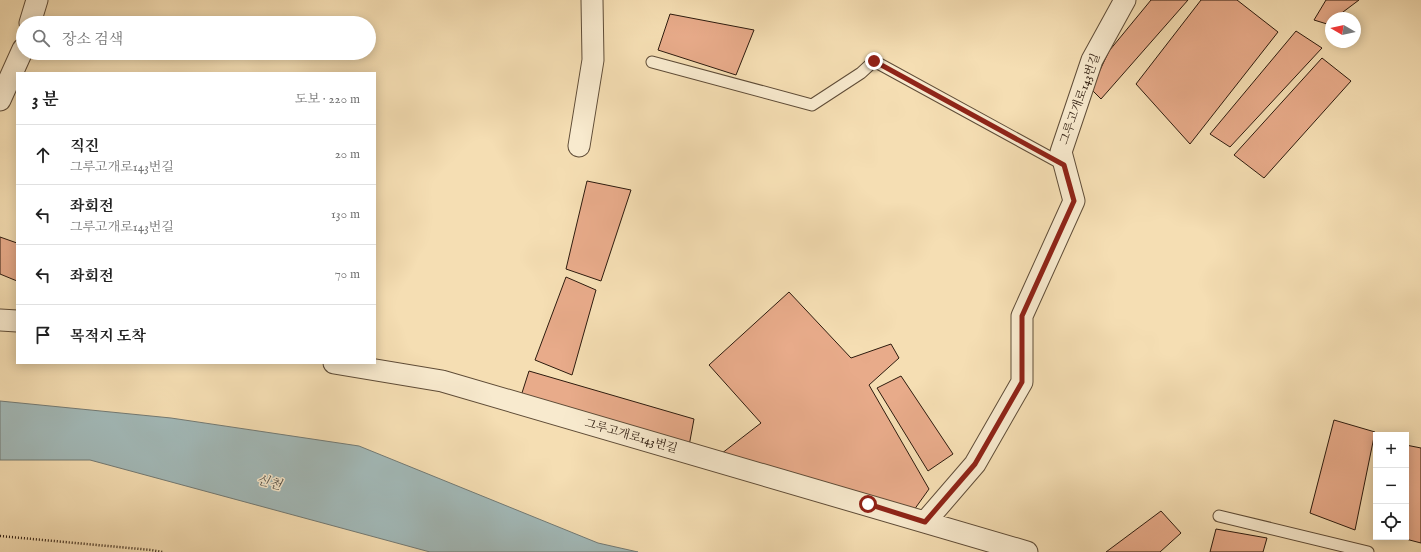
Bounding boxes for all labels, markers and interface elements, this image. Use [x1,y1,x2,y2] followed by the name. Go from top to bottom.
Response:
[1325,12,1361,48] north arrow
[16,16,376,60] search box
[30,27,52,49] icon: search
[62,30,123,49] text: 장소 검색
[1057,51,1103,147] street label: 그루고개로143번길
[865,52,883,70] route end
[32,90,58,111] text: 3 분
[295,91,360,108] text: 도보 · 220 m
[70,137,99,156] text: 직진
[32,144,54,166] icon: ahead
[335,146,360,163] text: 20 m
[70,159,174,176] text: 그루고개로143번길
[70,197,113,216] text: 좌회전
[32,204,54,226] icon: left
[331,206,360,223] text: 130 m
[70,219,174,236] text: 그루고개로143번길
[32,264,54,286] icon: left
[335,266,360,283] text: 70 m
[70,267,113,286] text: 좌회전
[32,324,54,346] icon: arrive
[70,327,146,346] text: 목적지 도착
[583,416,679,456] street label: 그루고개로143번길
[1373,432,1409,540] map controls
[1373,432,1409,468] button: +
[1373,468,1409,504] button: −
[255,472,285,495] water label: 신천
[859,495,877,513] route start
[1373,504,1409,540] button: locate

